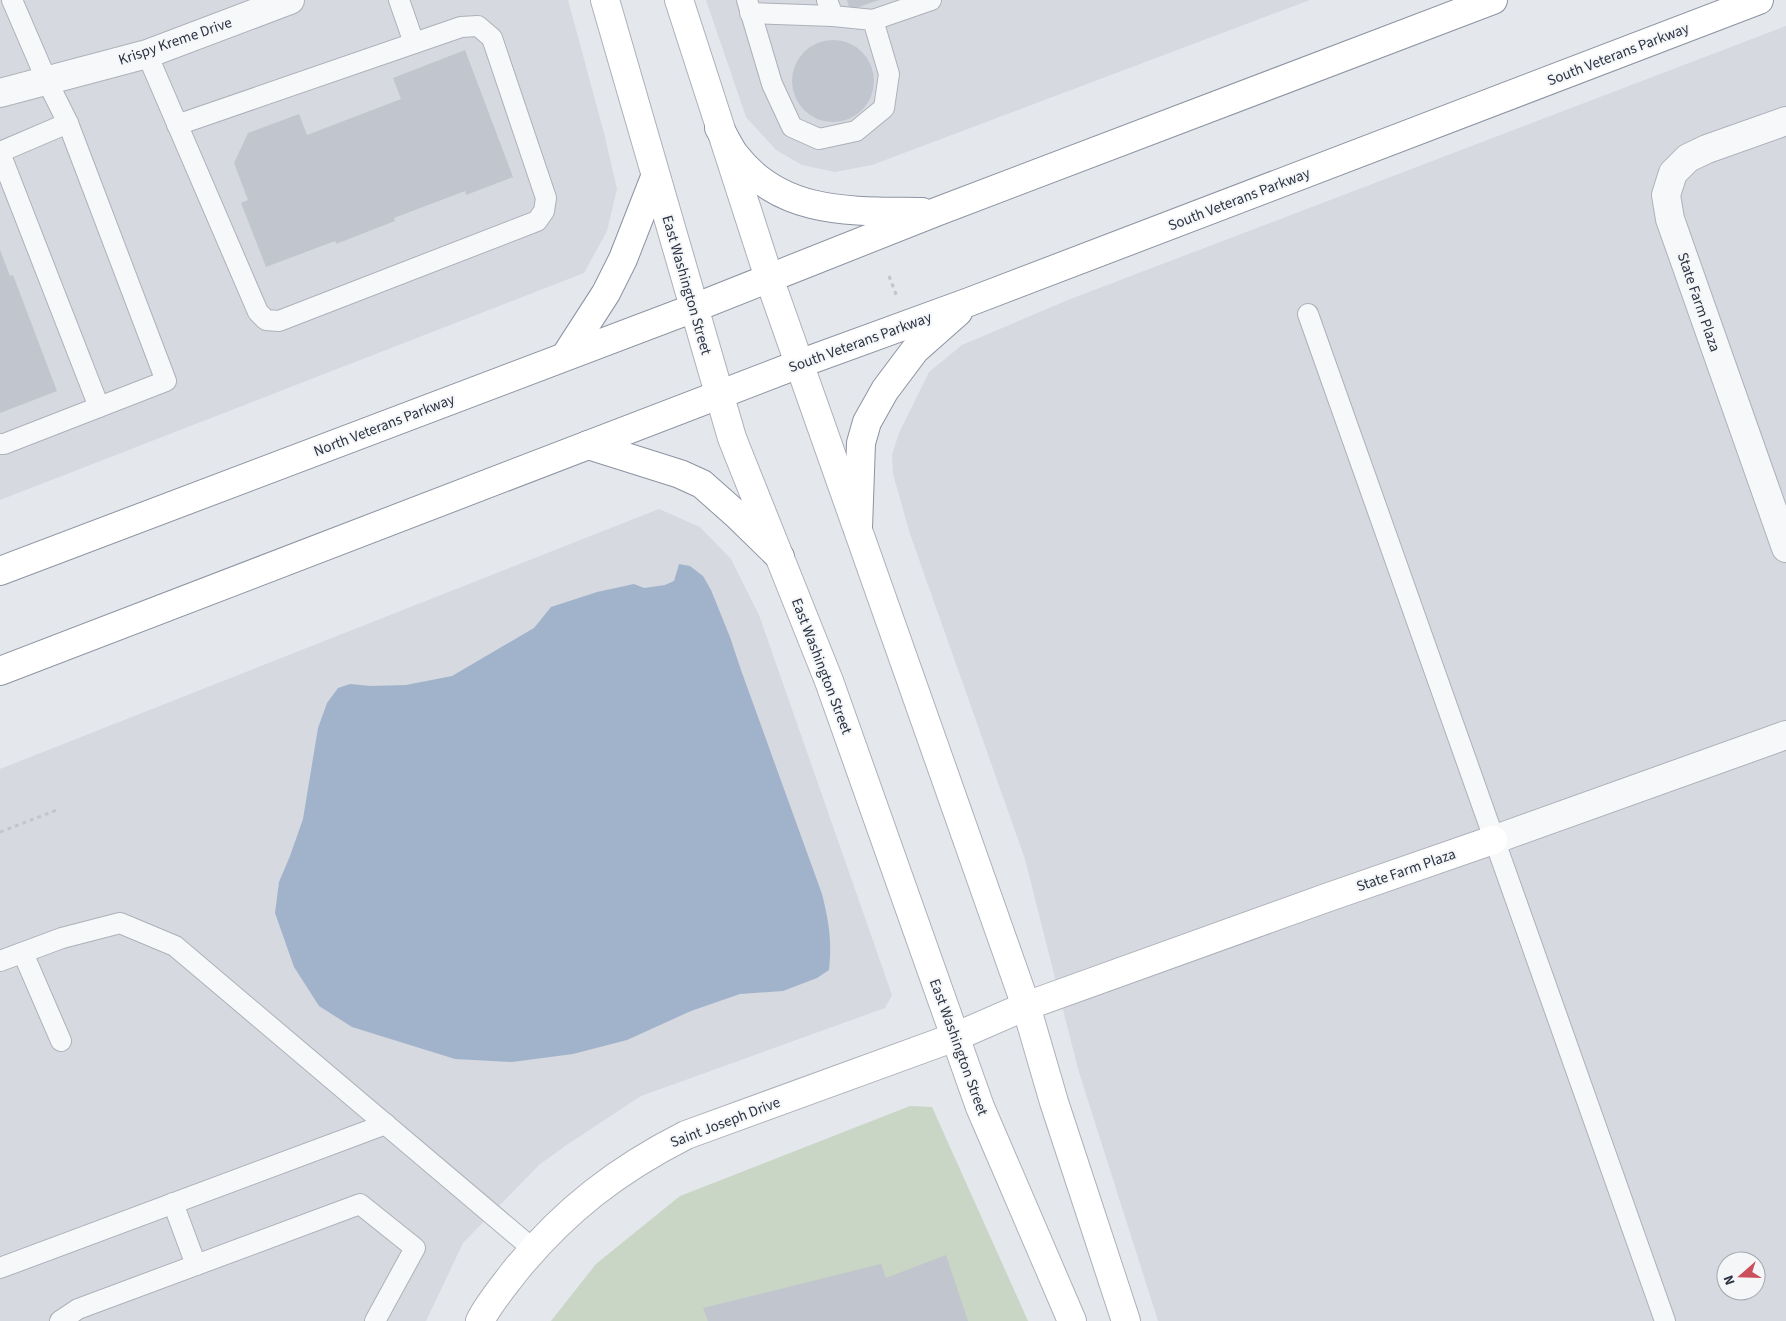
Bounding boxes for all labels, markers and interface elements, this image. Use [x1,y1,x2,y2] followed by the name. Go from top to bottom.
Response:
[116,12,235,71] street label: Krispy Kreme Drive
[1544,18,1692,91] street label: South Veterans Parkway
[1165,163,1313,236] street label: South Veterans Parkway
[657,213,717,357] street label: East Washington Street
[1672,250,1725,355] street label: State Farm Plaza
[786,307,935,378] street label: South Veterans Parkway
[311,389,458,462] street label: North Veterans Parkway
[786,595,857,737] street label: East Washington Street
[1354,844,1459,897] street label: State Farm Plaza
[924,976,993,1119] street label: East Washington Street
[667,1092,783,1153] street label: Saint Joseph Drive
[1716,1251,1766,1301] north arrow
[1719,1272,1741,1288] text: N

